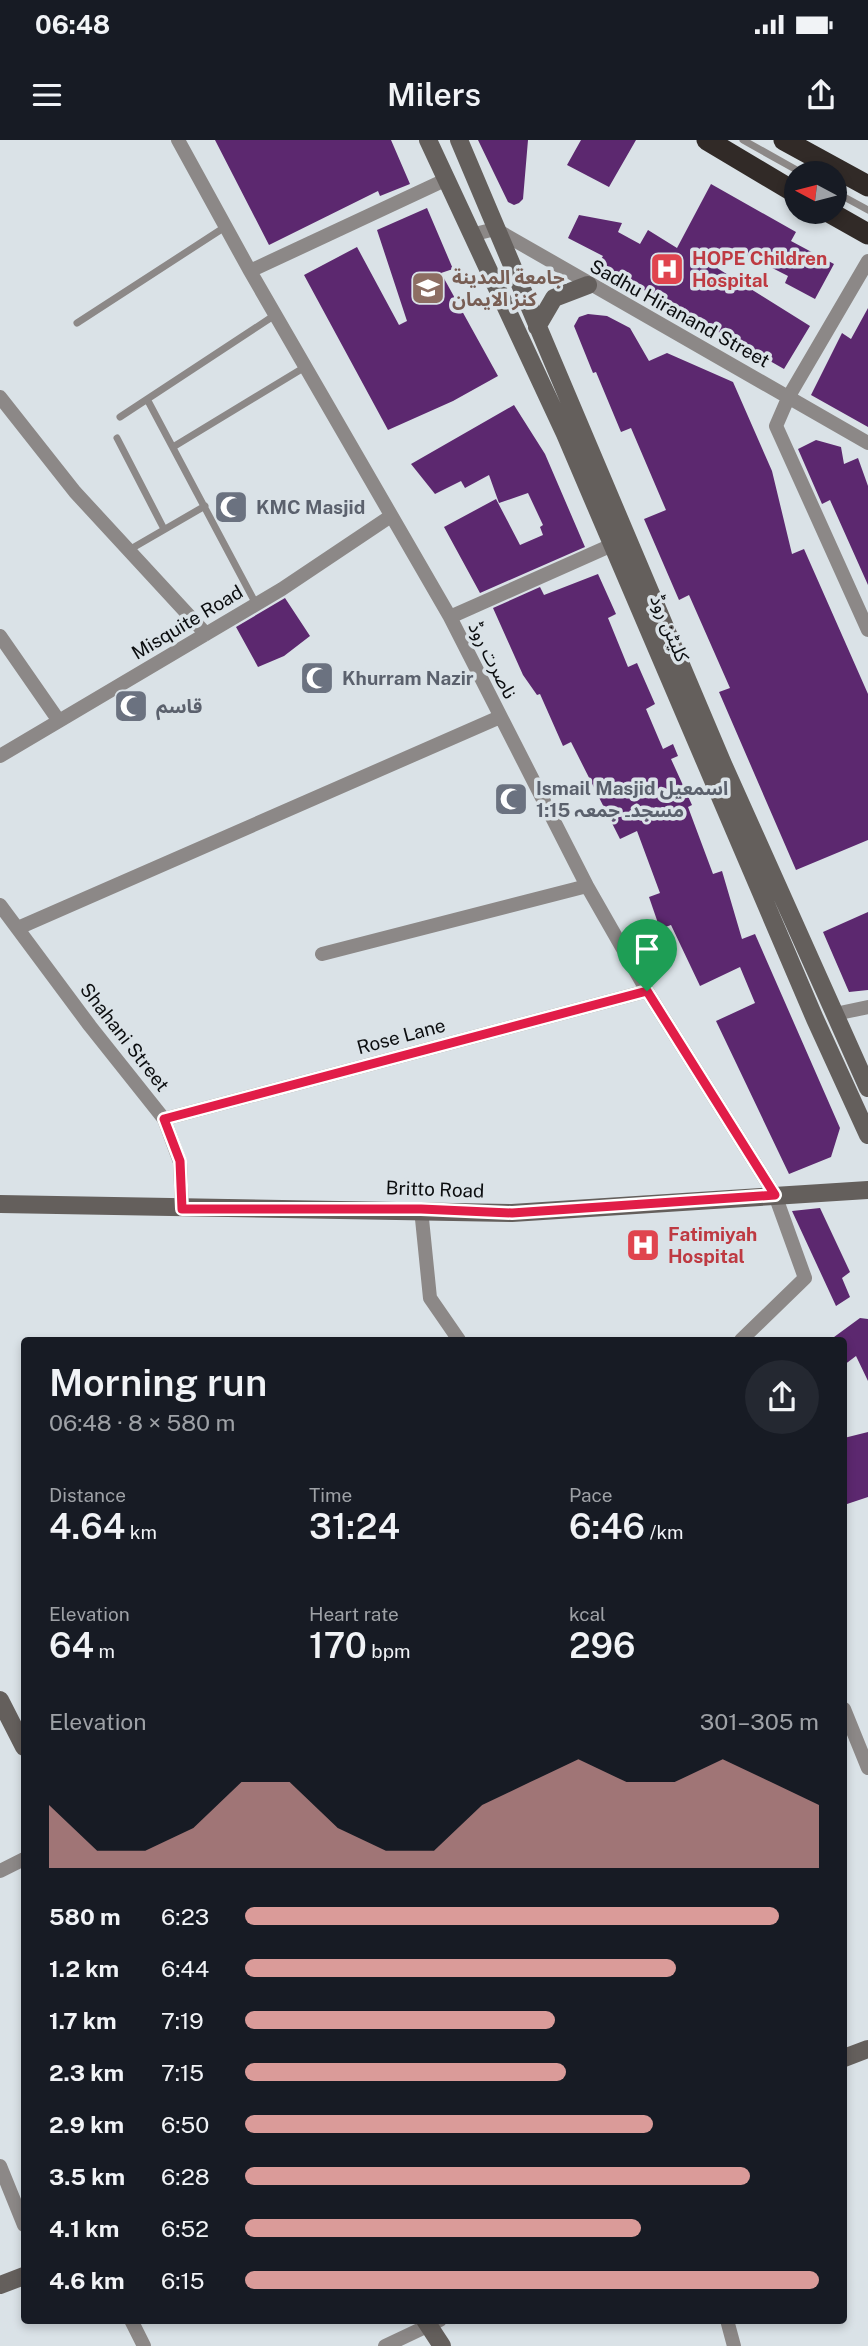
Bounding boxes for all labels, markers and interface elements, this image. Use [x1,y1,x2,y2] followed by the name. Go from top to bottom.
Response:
[35,9,110,40] text: 06:48
[28,76,66,114] icon: menu
[387,76,481,113] text: Milers
[802,76,840,114] icon: share
[784,161,847,224] north arrow
[784,161,847,224] map controls
[692,247,827,291] place label: HOPE Children Hospital
[648,250,686,288] hospital icon: HOPE Children Hospital
[586,254,774,372] street label: Sadhu Hiranand Street
[452,266,565,311] place label: جامعة المدينة كنز الايمان
[409,269,447,307] school or university icon: جامعة المدينة كنز الايمان
[212,488,250,526] mosque icon: KMC Masjid
[256,496,365,518] place label: KMC Masjid
[127,580,247,664] street label: Misquite Road
[645,591,694,666] street label: کلیٹن روڈ
[463,618,522,703] street label: ناصرت روڈ
[298,659,336,697] mosque icon: Khurram Nazir
[342,667,474,689] place label: Khurram Nazir
[112,687,150,725] mosque icon: قاسم
[156,695,202,721] place label: قاسم
[536,777,728,821] place label: Ismail Masjid اسمعیل مسجد۔ جمعہ 1:15
[492,780,530,818] mosque icon: Ismail Masjid اسمعیل مسجد۔ جمعہ 1:15
[617,919,677,991] pin
[628,930,666,968] icon: arrive
[76,978,174,1096] street label: Shahani Street
[354,1014,448,1058] street label: Rose Lane
[385,1176,485,1202] street label: Britto Road
[668,1223,757,1267] place label: Fatimiyah Hospital
[624,1226,662,1264] hospital icon: Fatimiyah Hospital
[49,1360,267,1405] text: Morning run
[745,1360,819,1434] button: share
[49,1409,235,1436] text: 06:48 · 8 × 580 m
[49,1484,126,1506] text: Distance
[309,1484,352,1506] text: Time
[569,1484,612,1506] text: Pace
[49,1506,125,1547] text: 4.64
[309,1506,400,1547] text: 31:24
[569,1506,645,1547] text: 6:46
[125,1521,157,1543] text: km
[645,1521,684,1543] text: /km
[49,1603,130,1625] text: Elevation
[309,1603,399,1625] text: Heart rate
[569,1603,606,1625] text: kcal
[49,1625,94,1666] text: 64
[309,1625,367,1666] text: 170
[569,1625,635,1666] text: 296
[94,1640,115,1662] text: m
[367,1640,410,1662] text: bpm
[49,1708,147,1735] text: Elevation
[700,1708,819,1735] text: 301–305 m
[49,1903,121,1930] text: 580 m
[161,1903,209,1930] text: 6:23
[49,1955,119,1982] text: 1.2 km
[161,1955,209,1982] text: 6:44
[49,2007,117,2034] text: 1.7 km
[161,2007,204,2034] text: 7:19
[49,2059,124,2086] text: 2.3 km
[161,2059,204,2086] text: 7:15
[49,2111,124,2138] text: 2.9 km
[161,2111,209,2138] text: 6:50
[49,2163,125,2190] text: 3.5 km
[161,2163,210,2190] text: 6:28
[49,2215,119,2242] text: 4.1 km
[161,2215,209,2242] text: 6:52
[49,2267,125,2294] text: 4.6 km
[161,2267,205,2294] text: 6:15

